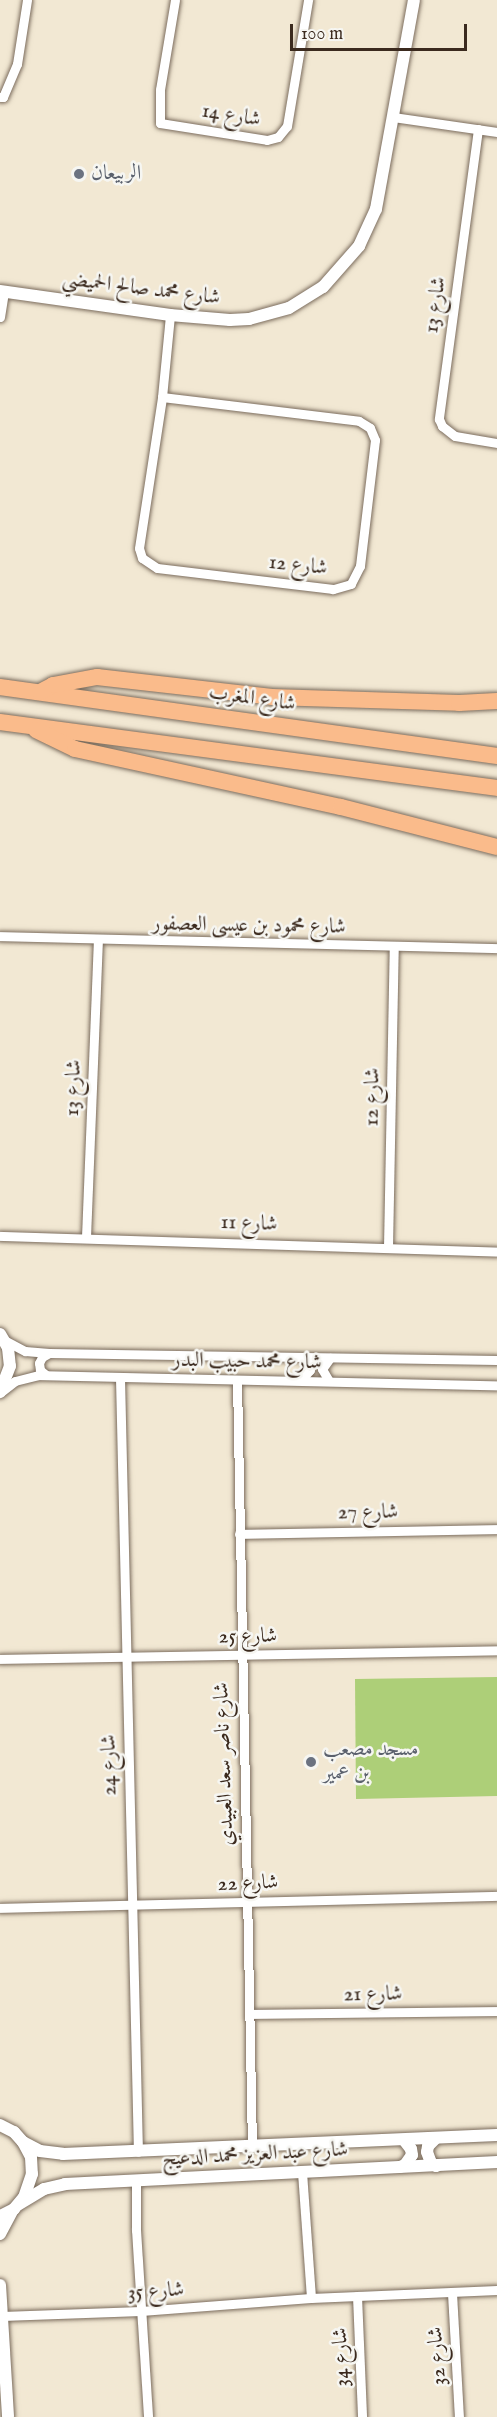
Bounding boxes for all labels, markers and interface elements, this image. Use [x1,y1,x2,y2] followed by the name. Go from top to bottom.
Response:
[293,12,470,50] scale bar
[301,23,343,46] text: 100 m
[200,99,262,133] street label: شارع 14
[91,161,141,187] place label: الربيعان
[72,167,86,181] marker: الربيعان
[61,267,221,311] street label: شارع محمد صالح الحميضي
[420,275,452,335] street label: شارع 13
[267,550,329,582] street label: شارع 12
[207,680,297,718] street label: شارع المغرب
[152,912,346,940] street label: شارع محمود بن عيسى العصفور
[60,1059,88,1117] street label: شارع 13
[360,1067,386,1127] street label: شارع 12
[220,1210,278,1238] street label: شارع 11
[172,1348,322,1376] street label: شارع محمد حبيب البدر
[338,1500,398,1526] street label: شارع 27
[219,1624,277,1650] street label: شارع 25
[210,1682,240,1846] street label: شارع ناصر سعد العبيدي
[97,1734,123,1796] street label: شارع 24
[323,1737,418,1787] place label: مسجد مصعب بن عمير
[304,1755,318,1769] marker: مسجد مصعب بن عمير
[217,1870,279,1898] street label: شارع 22
[343,1982,403,2008] street label: شارع 21
[161,2138,349,2172] street label: شارع عبد العزيز محمد الدعيج
[127,2277,185,2307] street label: شارع 35
[423,2326,453,2386] street label: شارع 32
[328,2327,356,2387] street label: شارع 34

